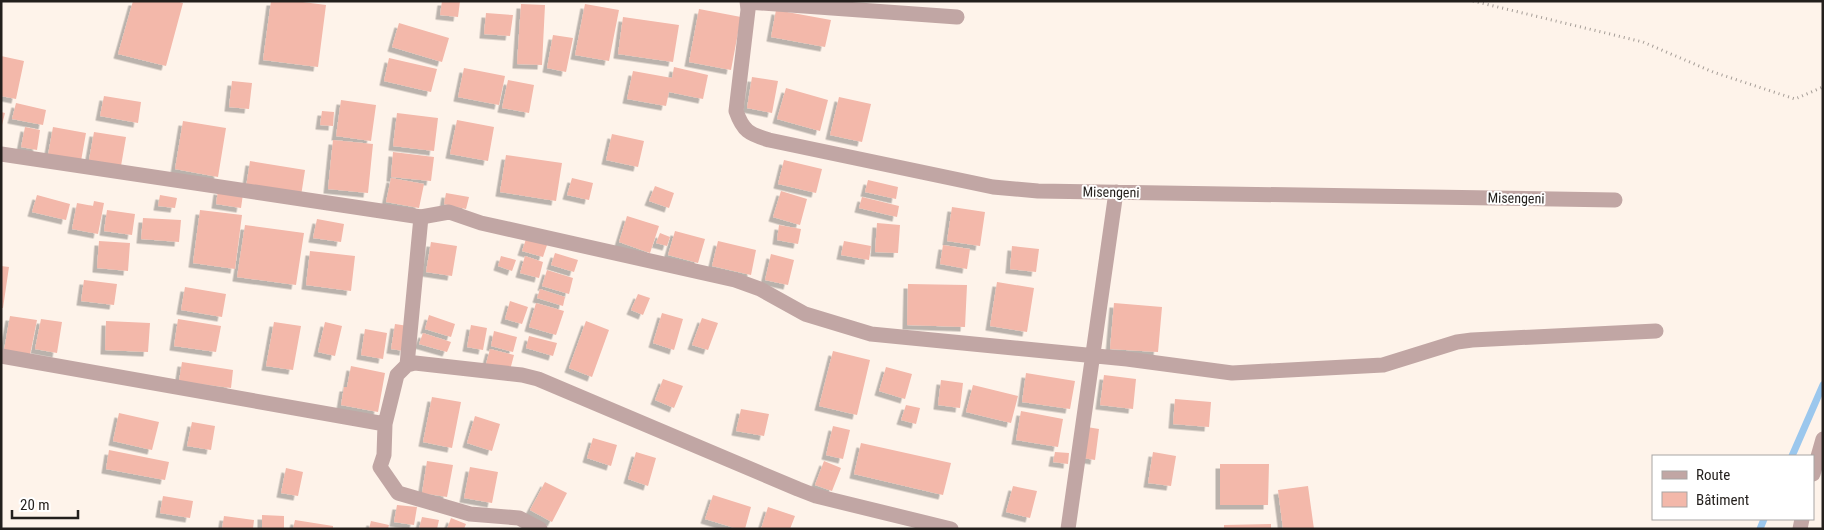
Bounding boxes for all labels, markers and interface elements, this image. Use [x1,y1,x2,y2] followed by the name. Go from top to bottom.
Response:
[1082,184,1140,200] street label: Misengeni
[1487,190,1545,206] street label: Misengeni
[1652,455,1814,520] legend
[1696,466,1730,484] text: Route
[12,488,79,520] scale bar
[1696,491,1749,509] text: Bâtiment
[20,496,50,514] text: 20 m

